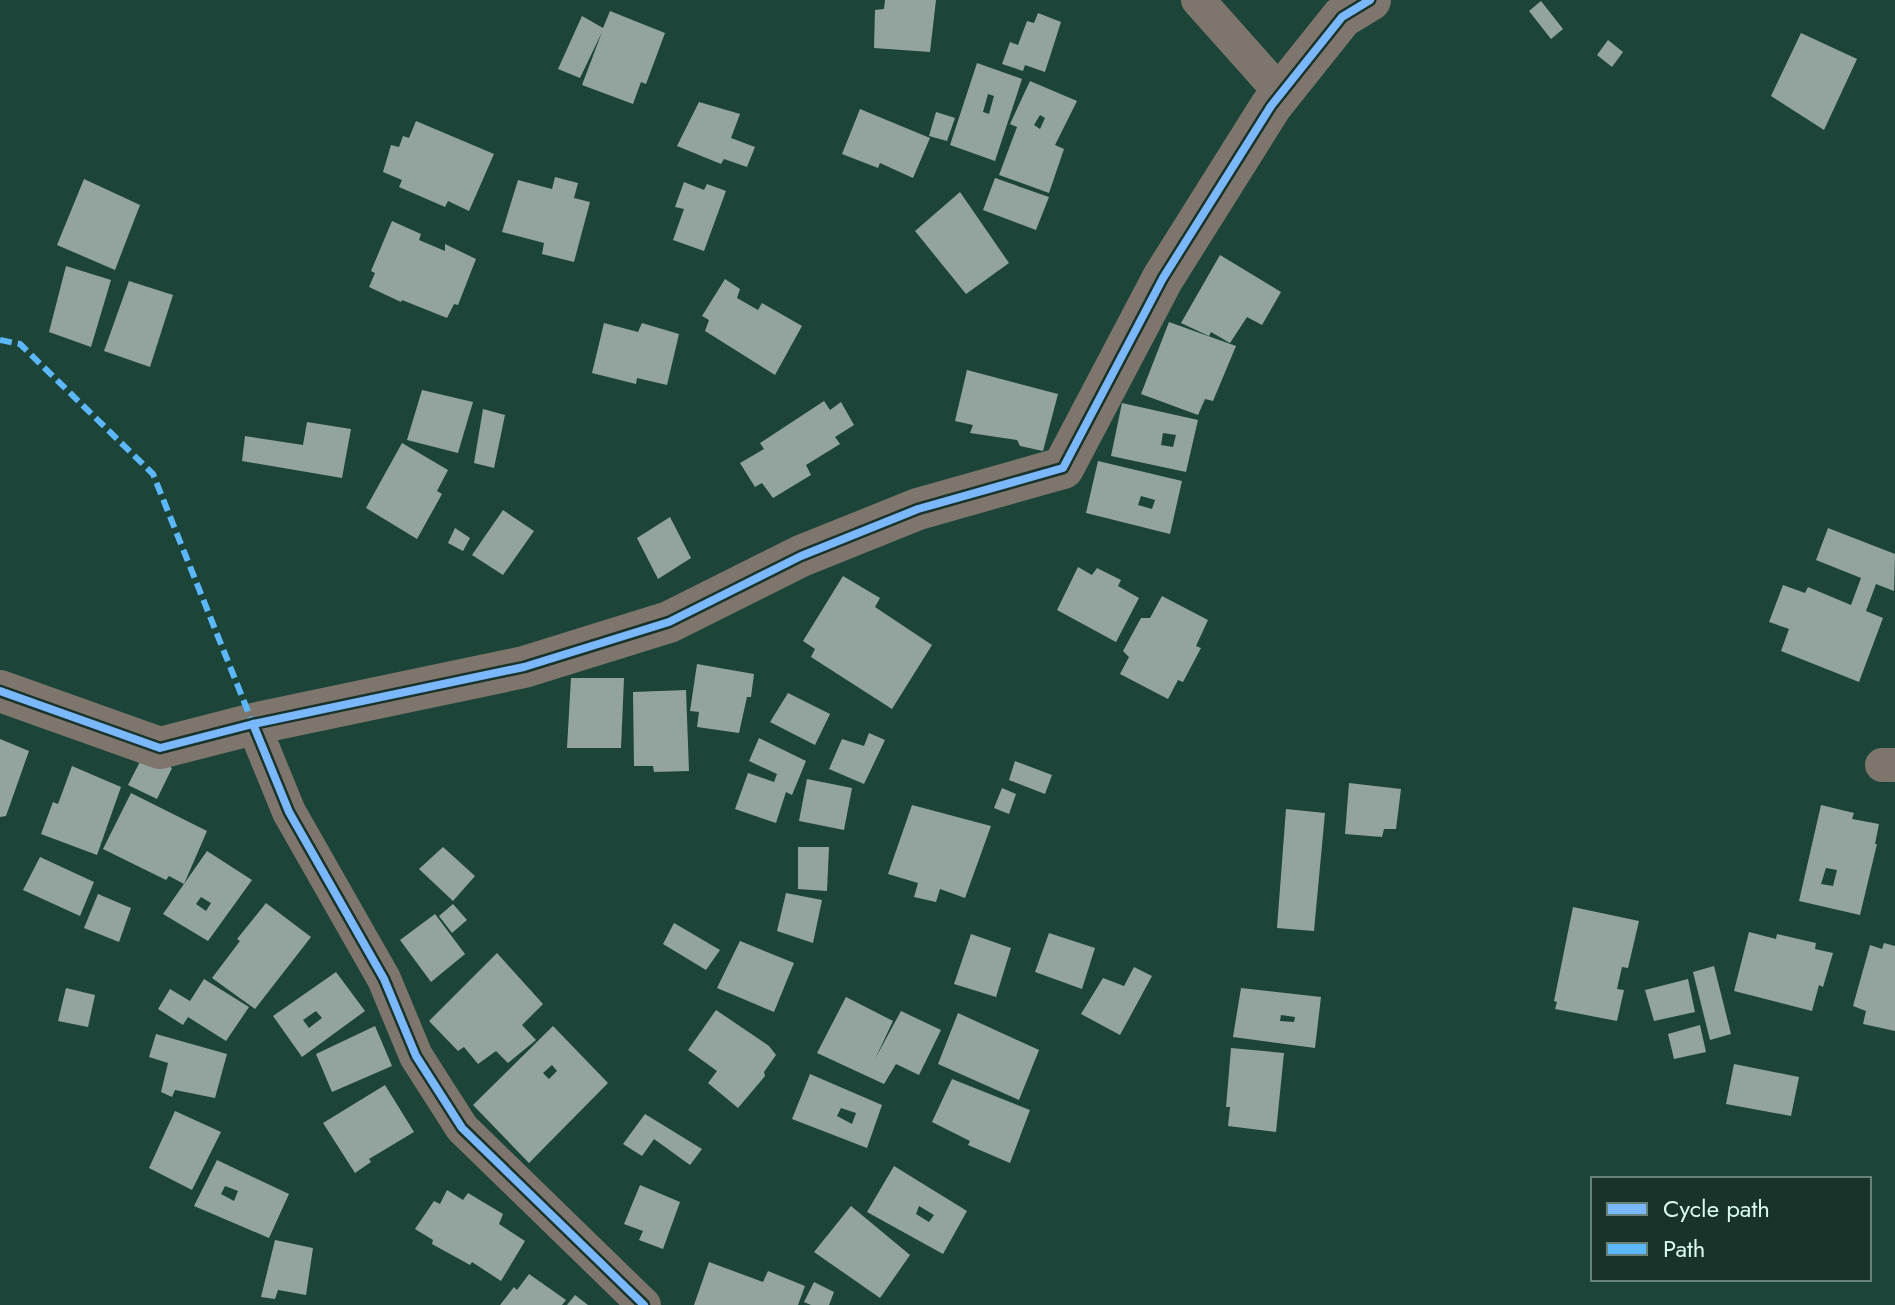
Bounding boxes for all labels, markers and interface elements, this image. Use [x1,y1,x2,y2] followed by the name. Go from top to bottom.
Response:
[1591,1177,1871,1281] legend
[1663,1191,1770,1226] text: Cycle path
[1663,1231,1705,1266] text: Path

